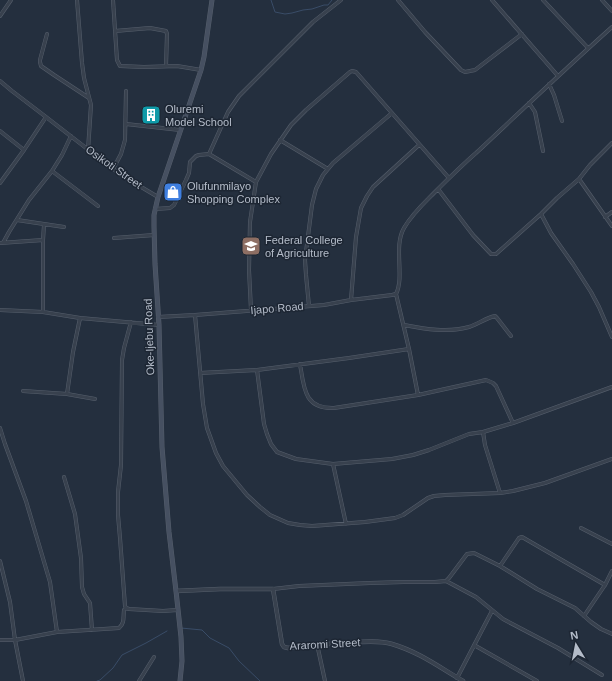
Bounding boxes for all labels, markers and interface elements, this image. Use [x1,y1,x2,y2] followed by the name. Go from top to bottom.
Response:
[165,103,232,128] place label: Oluremi Model School
[140,104,162,126] building icon: Oluremi Model School
[84,143,144,191] street label: Osikoti Street
[187,180,280,205] place label: Olufunmilayo Shopping Complex
[162,181,184,203] shop icon: Olufunmilayo Shopping Complex
[265,234,343,259] place label: Federal College of Agriculture
[240,235,262,257] school or university icon: Federal College of Agriculture
[142,298,156,376] street label: Oke-Ijebu Road
[250,300,304,316] street label: Ijapo Road
[556,625,596,665] north arrow
[569,629,579,642] text: N
[289,636,361,652] street label: Araromi Street

